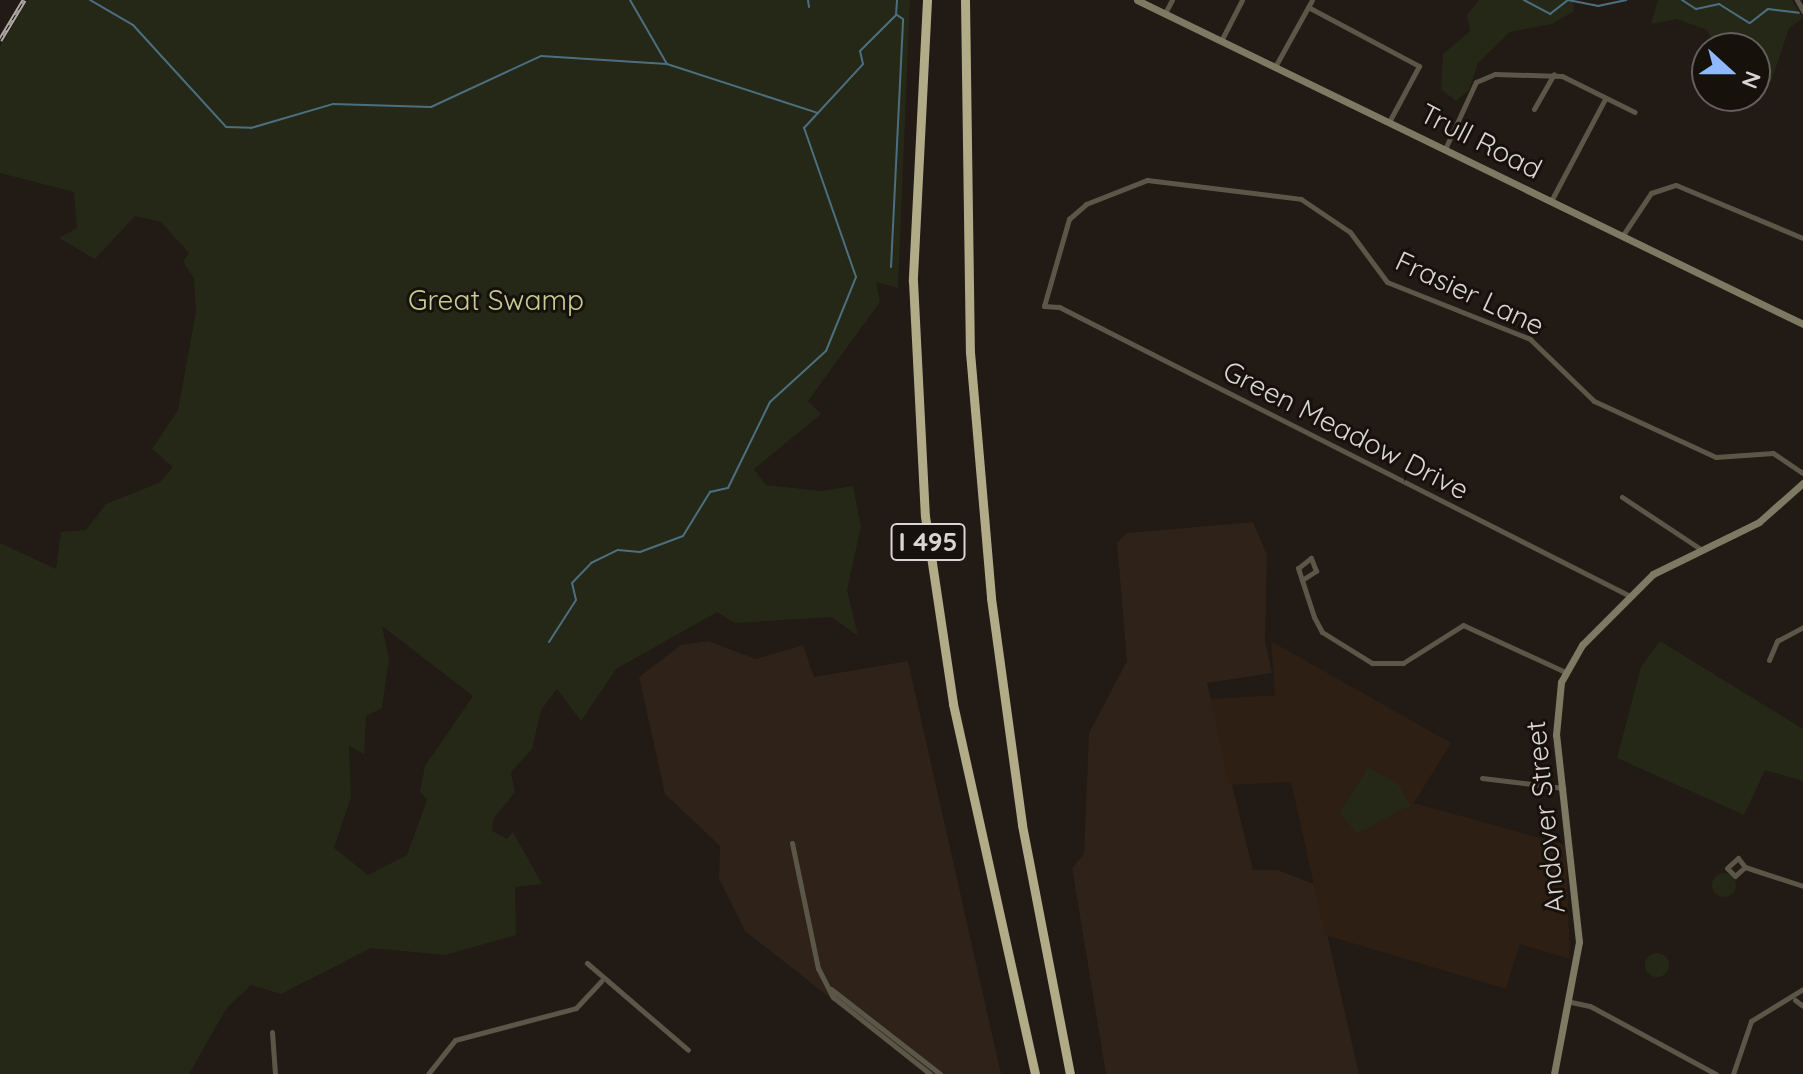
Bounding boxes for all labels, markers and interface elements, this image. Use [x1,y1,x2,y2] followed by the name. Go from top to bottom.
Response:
[1691,32,1771,112] north arrow
[1736,67,1768,92] text: N
[1415,96,1547,186] street label: Trull Road
[1390,244,1550,342] street label: Frasier Lane
[408,283,584,317] park label: Great Swamp
[1218,353,1474,507] street label: Green Meadow Drive
[890,520,966,564] road number: I 495
[1518,719,1572,915] street label: Andover Street

